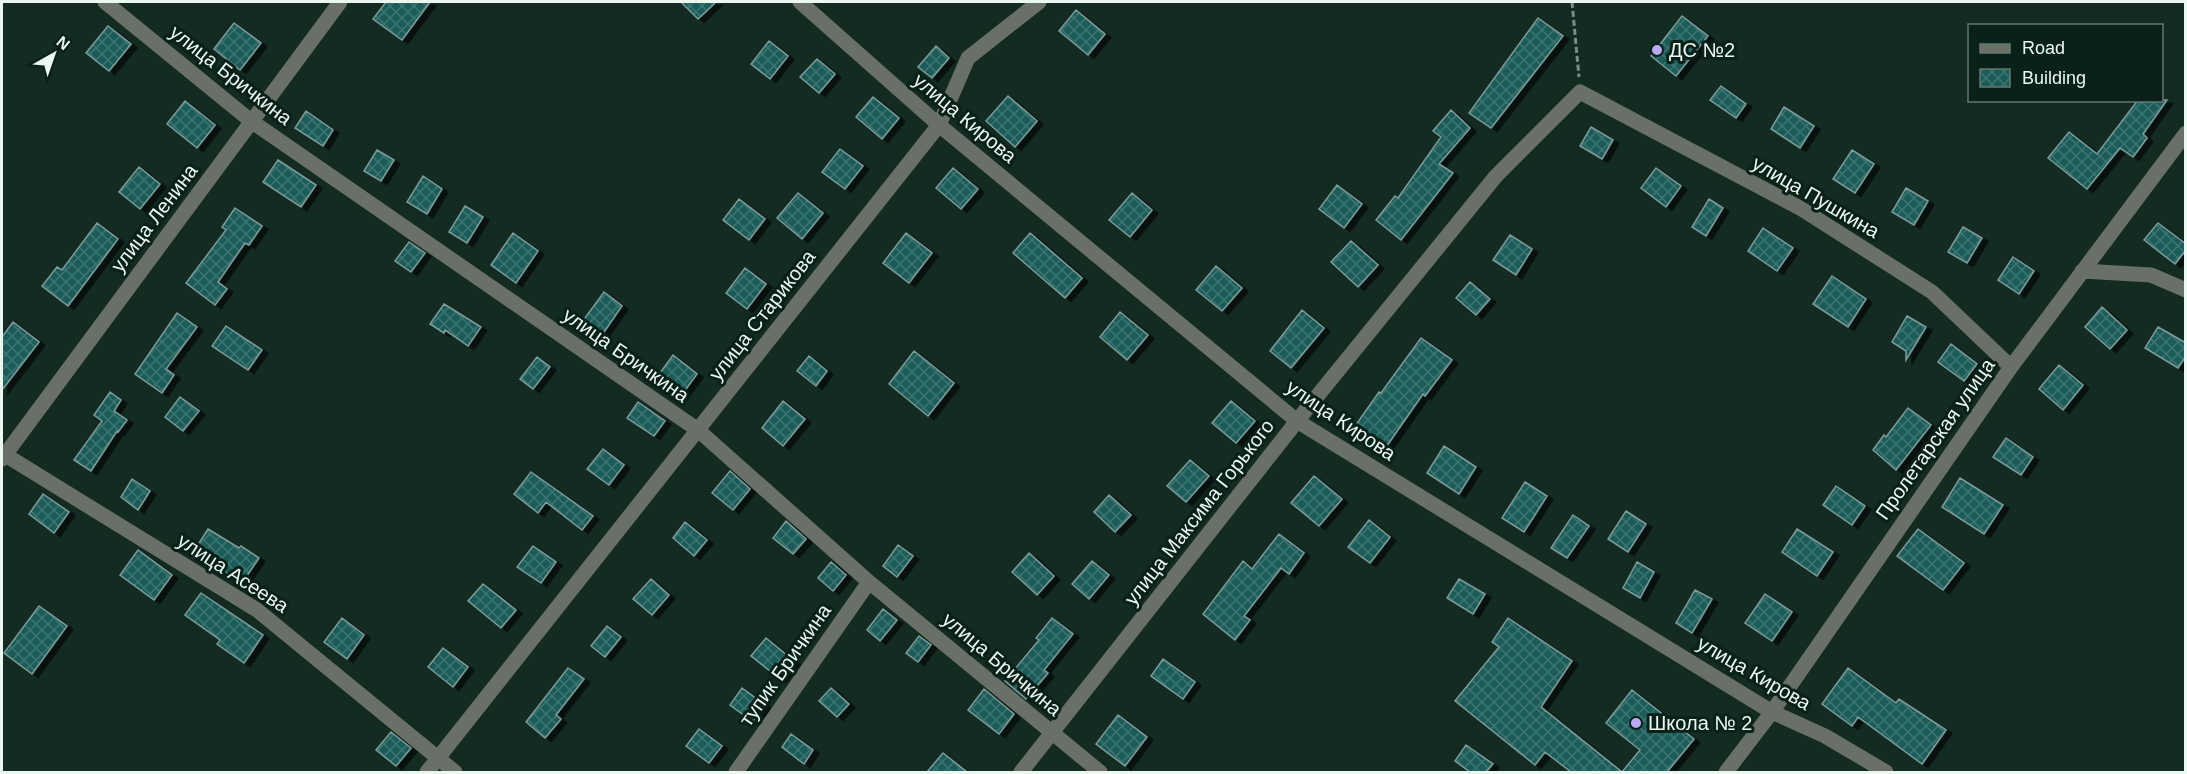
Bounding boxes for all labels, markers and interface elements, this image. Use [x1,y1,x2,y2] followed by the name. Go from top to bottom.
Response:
[166,21,297,130] street label: улица Бричкина
[24,24,84,84] north arrow
[1968,24,2163,102] legend
[53,33,73,53] text: N
[2022,38,2065,58] text: Road
[1669,39,1735,61] place label: ДС №2
[1650,43,1664,57] marker: ДС №2
[2022,68,2086,88] text: Building
[909,69,1021,168] street label: улица Кирова
[1749,152,1884,243] street label: улица Пушкина
[106,159,202,276] street label: улица Ленина
[704,245,820,384] street label: улица Старикова
[559,303,694,407] street label: улица Бричкина
[1871,354,1999,524] street label: Пролетарская улица
[1282,375,1401,465] street label: улица Кирова
[1120,415,1278,609] street label: улица Максима Горького
[173,529,293,617] street label: улица Асеева
[735,599,836,730] street label: тупик Бричкина
[938,608,1067,721] street label: улица Бричкина
[1693,632,1815,715] street label: улица Кирова
[1648,712,1752,734] place label: Школа № 2
[1629,716,1643,730] marker: Школа № 2

